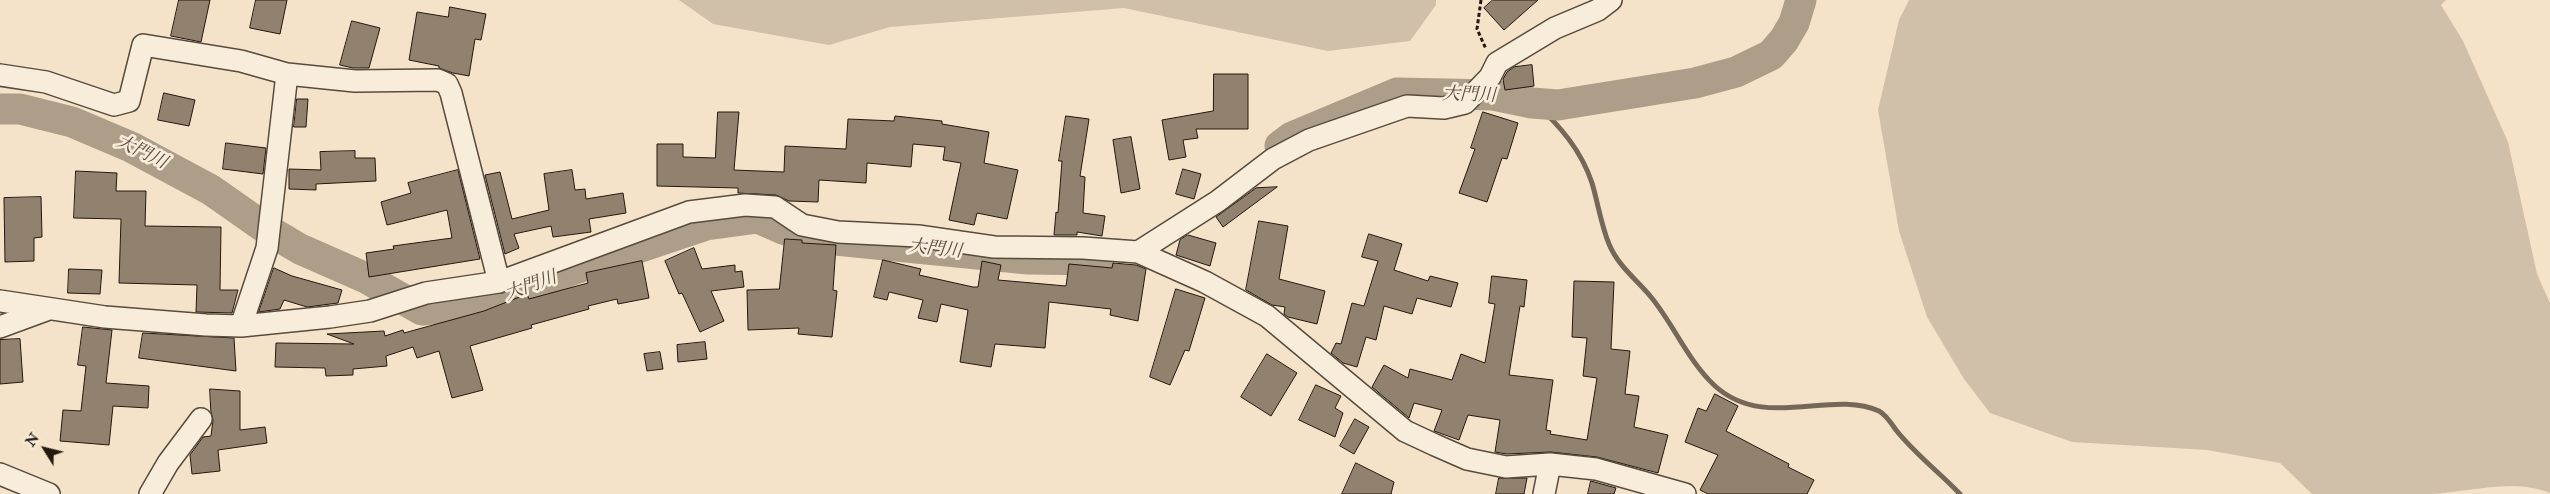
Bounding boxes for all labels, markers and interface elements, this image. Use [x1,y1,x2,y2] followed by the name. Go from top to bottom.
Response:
[1442,84,1496,108] water label: 大門川
[112,131,170,175] water label: 大門川
[907,236,963,264] water label: 大門川
[502,268,560,306] water label: 大門川
[20,424,70,474] north arrow
[22,430,43,450] text: N

